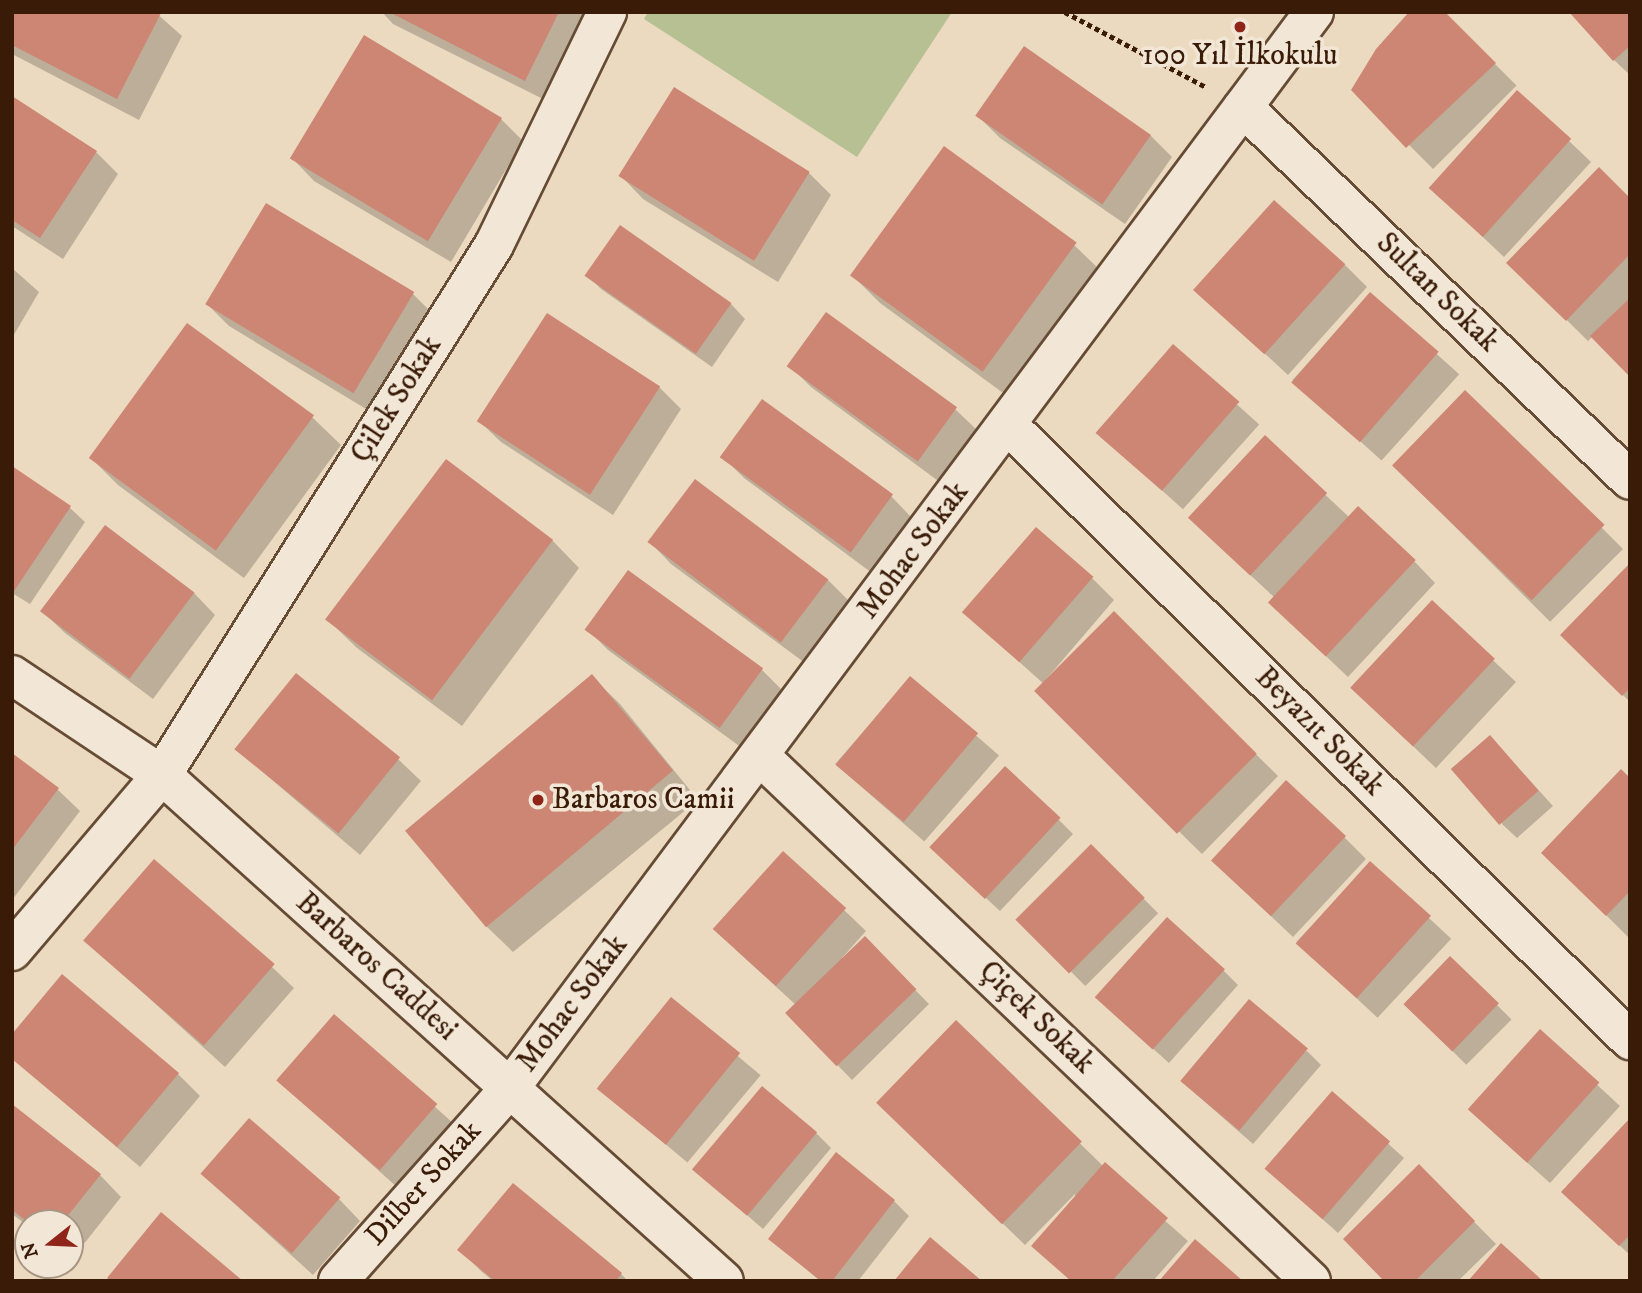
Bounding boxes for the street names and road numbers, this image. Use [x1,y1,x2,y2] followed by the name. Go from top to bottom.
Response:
[1368,226,1506,360] street label: Sultan Sokak
[344,330,450,470] street label: Çilek Sokak
[851,475,977,627] street label: Mohac Sokak
[1247,660,1391,804] street label: Beyazıt Sokak
[288,885,464,1049] street label: Barbaros Caddesi
[510,928,636,1080] street label: Mohac Sokak
[971,954,1101,1082] street label: Çiçek Sokak
[358,1114,490,1254] street label: Dilber Sokak

